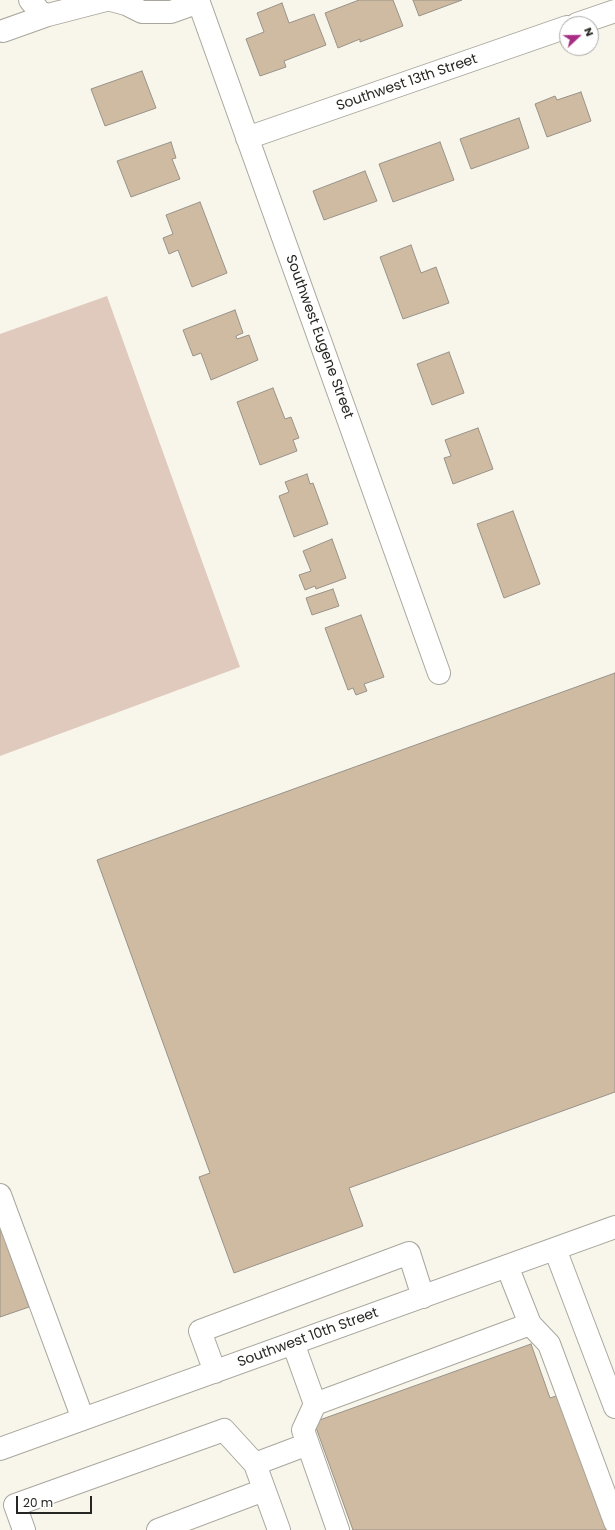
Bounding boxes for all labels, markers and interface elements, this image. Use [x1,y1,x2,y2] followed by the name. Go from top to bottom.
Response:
[559,16,599,56] north arrow
[580,25,598,39] text: N
[334,51,480,115] street label: Southwest 13th Street
[281,253,357,421] street label: Southwest Eugene Street
[235,1305,381,1371] street label: Southwest 10th Street
[18,1488,94,1514] scale bar
[23,1494,53,1511] text: 20 m

